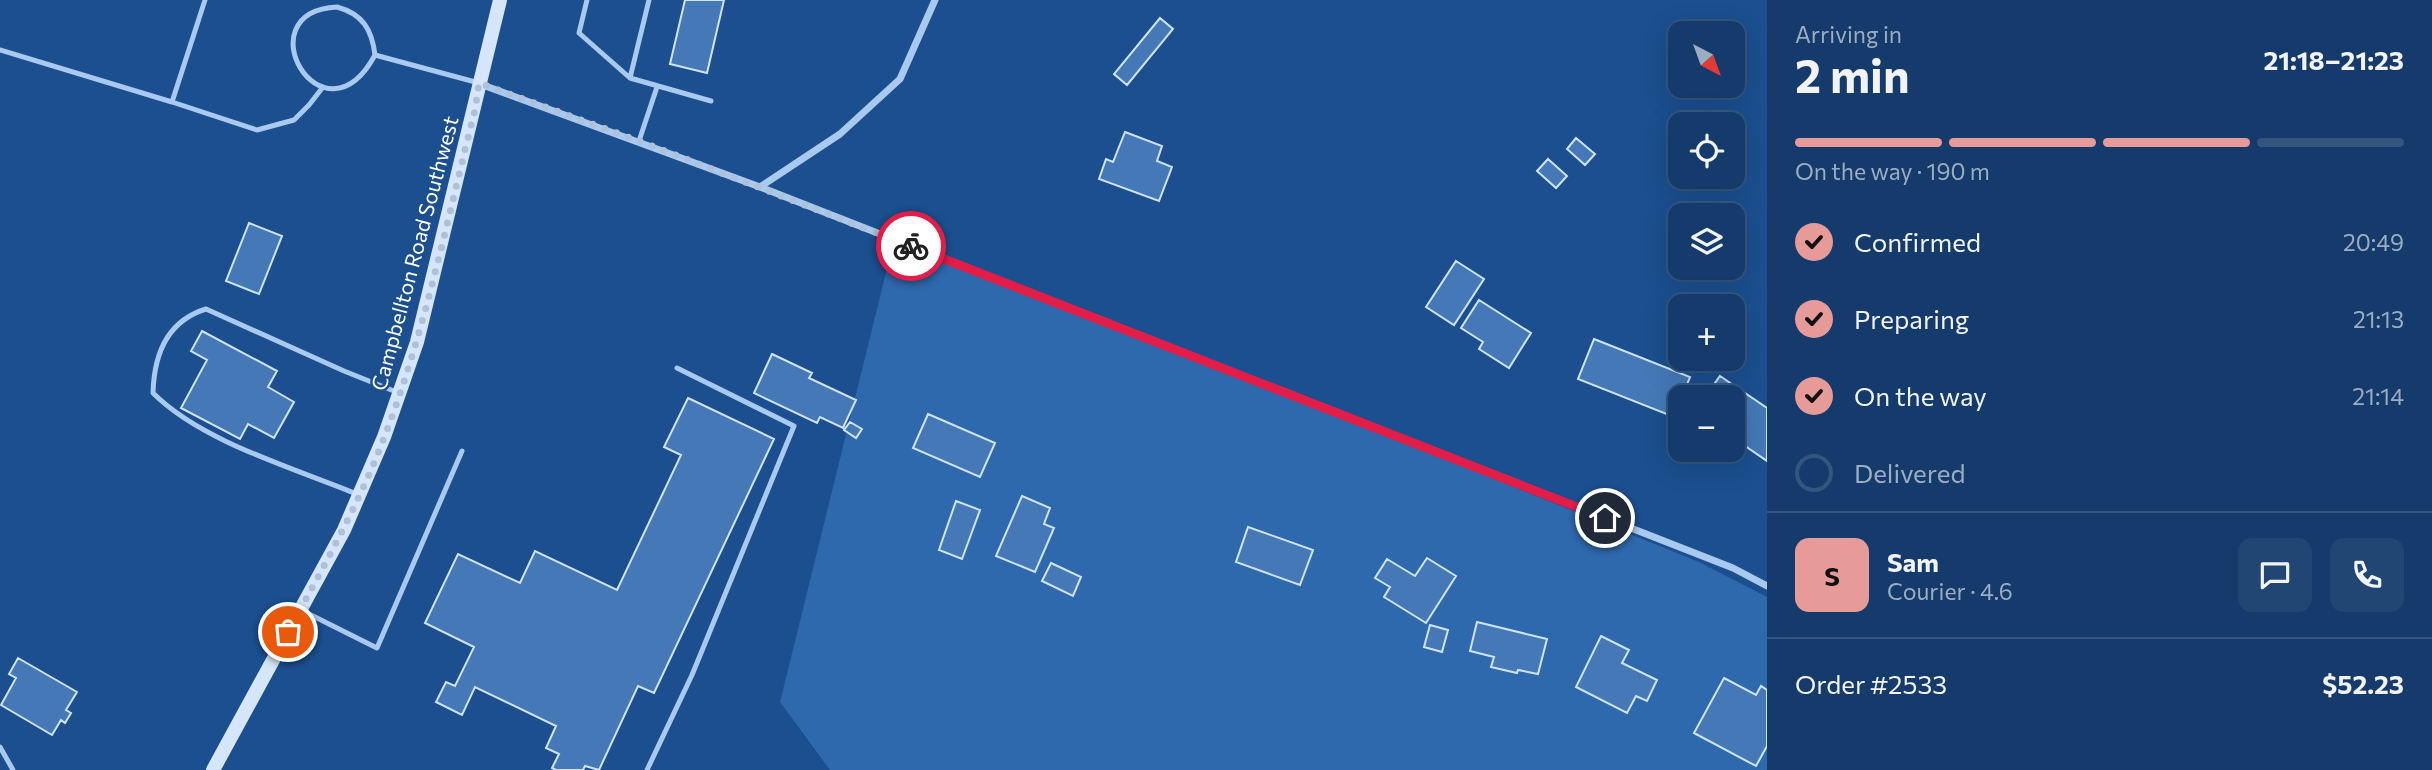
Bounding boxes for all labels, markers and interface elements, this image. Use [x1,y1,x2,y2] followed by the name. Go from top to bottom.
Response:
[1795,20,1902,48] text: Arriving in
[1668,21,1745,98] north arrow
[1668,21,1745,462] map controls
[2263,44,2404,75] text: 21:18–21:23
[1795,46,1910,102] text: 2 min
[1668,112,1745,189] button: locate
[365,113,463,393] street label: Campbellton Road Southwest
[1795,157,1990,185] text: On the way · 190 m
[1668,203,1745,280] button: layers
[876,211,946,281] courier
[1795,223,1833,261] icon: check
[1854,226,1981,257] text: Confirmed
[892,227,930,265] icon: bike
[2343,228,2404,256] text: 20:49
[1668,294,1745,371] button: +
[1795,300,1833,338] icon: check
[1854,303,1969,334] text: Preparing
[2353,305,2404,333] text: 21:13
[1795,377,1833,415] icon: check
[1854,380,1987,411] text: On the way
[2352,382,2404,410] text: 21:14
[1668,385,1745,462] button: −
[1854,457,1965,488] text: Delivered
[1575,488,1635,548] pin
[1586,499,1624,537] icon: home
[2238,538,2312,612] button: chat
[2330,538,2404,612] button: phone
[1887,546,1939,577] text: Sam
[1824,560,1840,591] text: S
[1887,577,2013,605] text: Courier · 4.6
[258,602,318,662] pin
[269,613,307,651] icon: bag
[1795,668,1947,699] text: Order #2533
[2322,668,2404,699] text: $52.23

